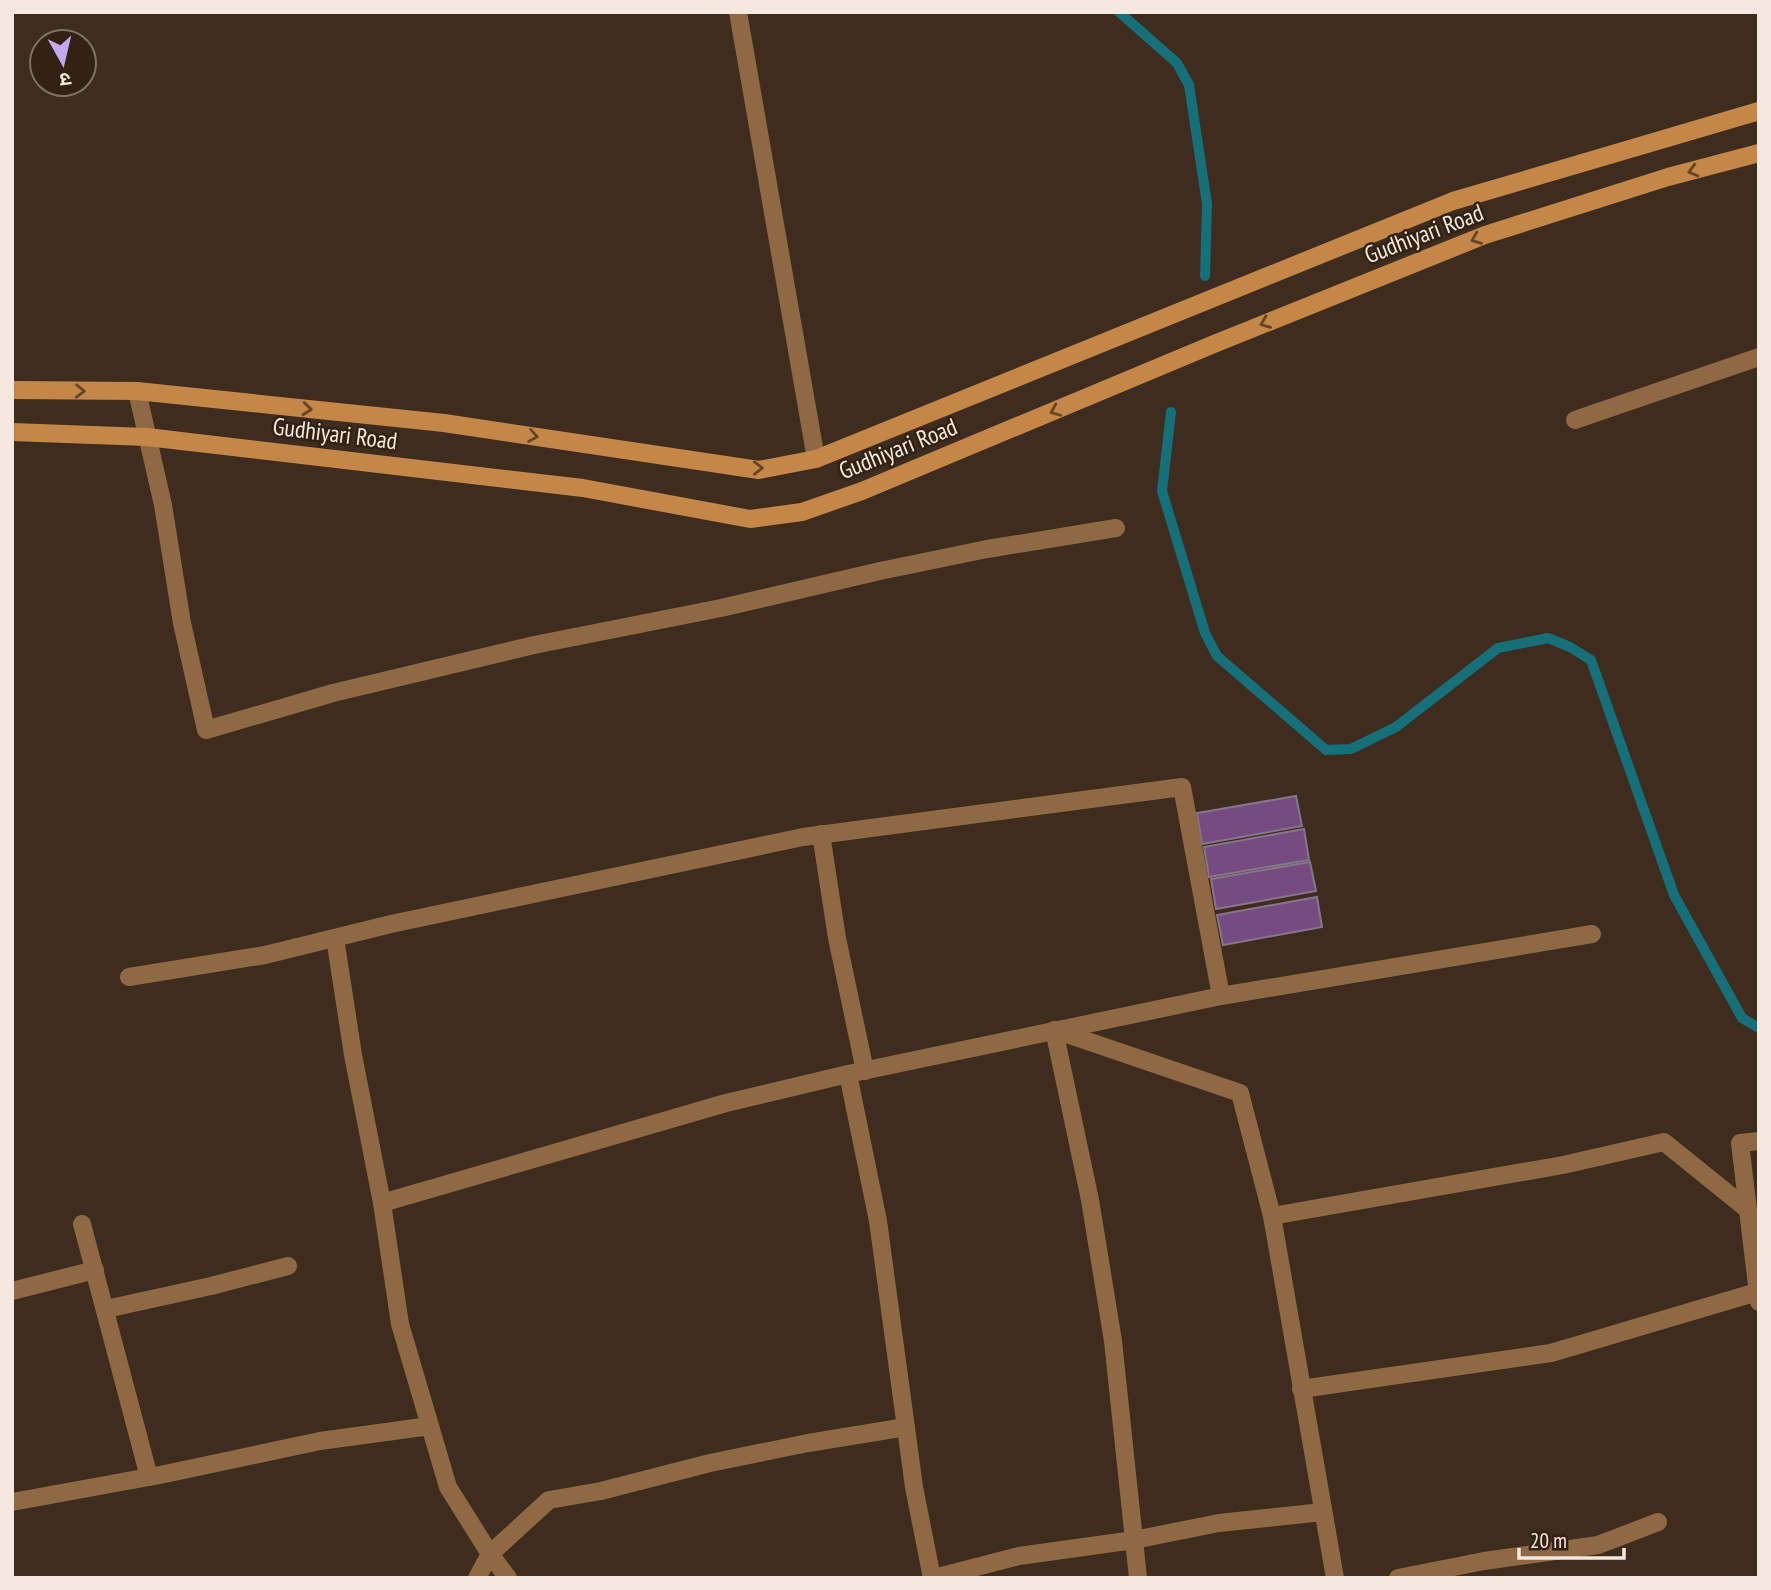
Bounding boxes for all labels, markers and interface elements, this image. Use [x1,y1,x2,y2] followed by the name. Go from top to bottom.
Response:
[28,28,98,98] north arrow
[57,67,73,93] text: उ
[1687,163,1699,177] one-way arrow
[1360,197,1488,270] street label: Gudhiyari Road
[1470,230,1482,244] one-way arrow
[1259,315,1271,329] one-way arrow
[75,383,86,398] one-way arrow
[301,401,313,416] one-way arrow
[1049,402,1061,416] one-way arrow
[271,411,399,456] street label: Gudhiyari Road
[834,411,961,486] street label: Gudhiyari Road
[527,428,539,443] one-way arrow
[753,460,764,476] one-way arrow
[1519,1516,1624,1560] scale bar
[1530,1527,1567,1554] text: 20 m

